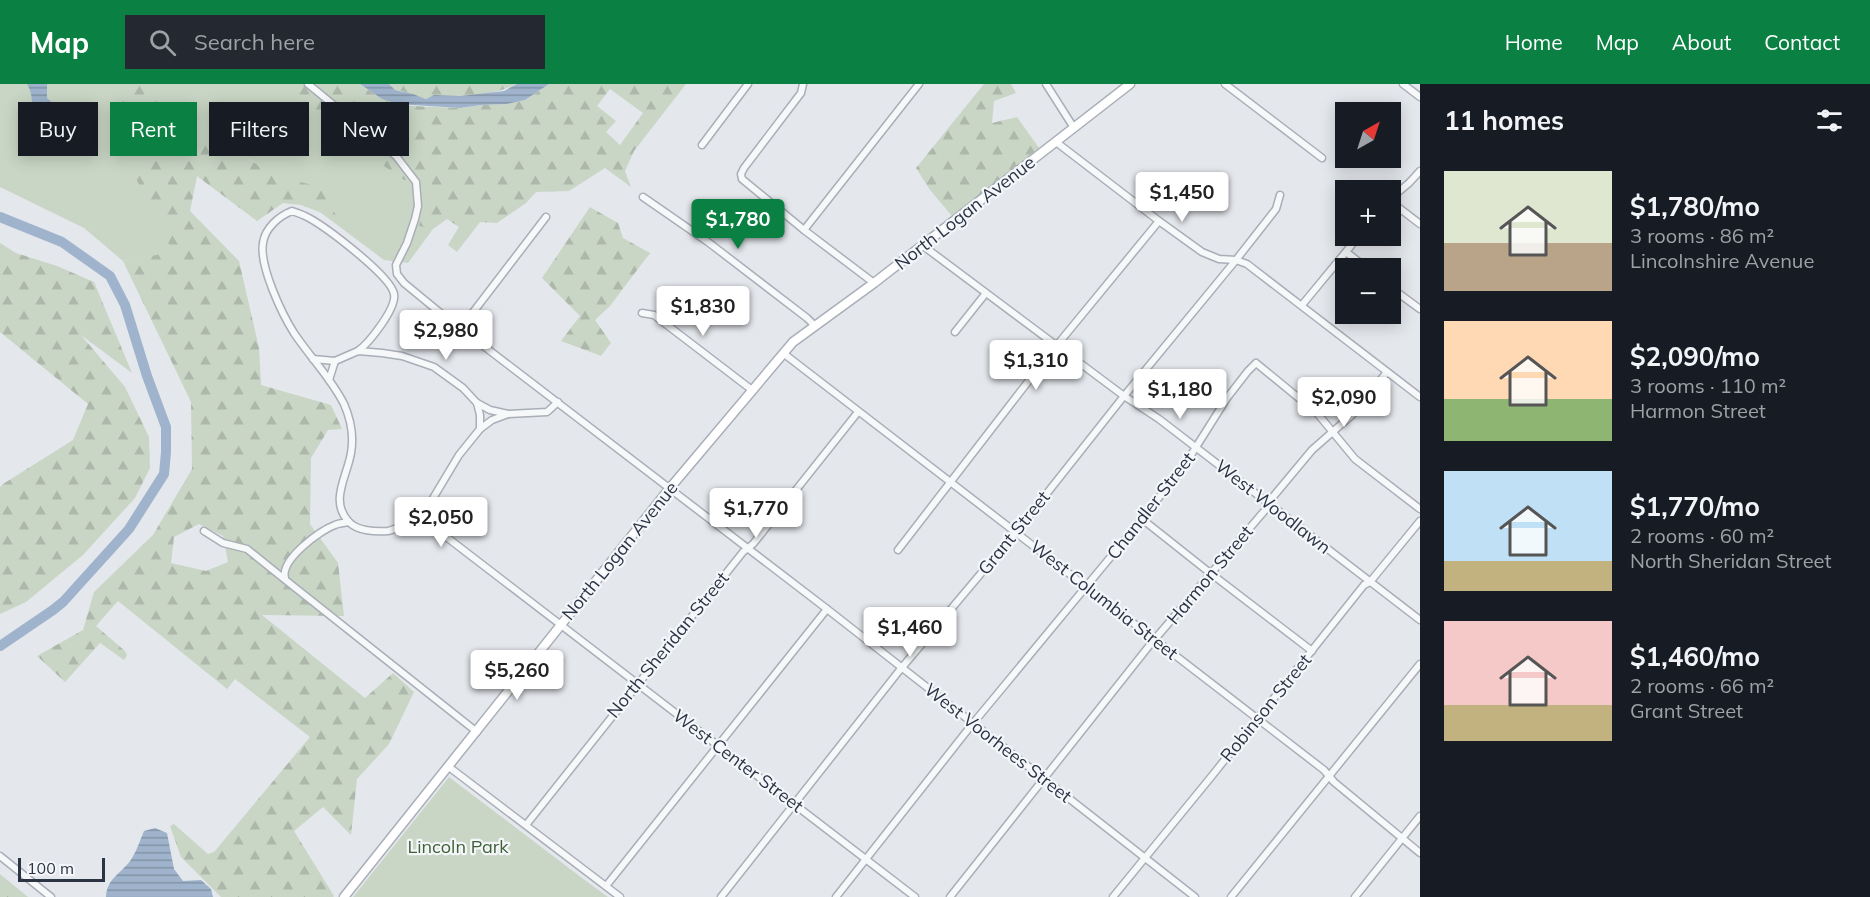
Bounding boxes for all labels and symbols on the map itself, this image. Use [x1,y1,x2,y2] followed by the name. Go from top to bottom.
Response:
[1335,102,1401,168] north arrow
[890,151,1039,275] street label: North Logan Avenue
[1133,172,1231,223] pin: $1,450
[689,199,787,250] pin: $1,780
[654,286,752,337] pin: $1,830
[397,310,495,361] pin: $2,980
[987,340,1085,391] pin: $1,310
[1131,369,1229,420] pin: $1,180
[1295,377,1393,428] pin: $2,090
[1101,447,1200,564] street label: Chandler Street
[1211,454,1336,559] street label: West Woodlawn
[557,477,683,625] street label: North Logan Avenue
[973,486,1055,579] street label: Grant Street
[707,488,805,539] pin: $1,770
[392,497,490,548] pin: $2,050
[1162,520,1258,629] street label: Harmon Street
[1026,535,1183,665] street label: West Columbia Street
[602,567,734,722] street label: North Sheridan Street
[861,607,959,658] pin: $1,460
[1215,649,1316,766] street label: Robinson Street
[468,650,566,701] pin: $5,260
[920,678,1077,807] street label: West Voorhees Street
[668,704,808,817] street label: West Center Street
[407,835,509,858] park label: Lincoln Park
[18,855,105,882] scale bar

